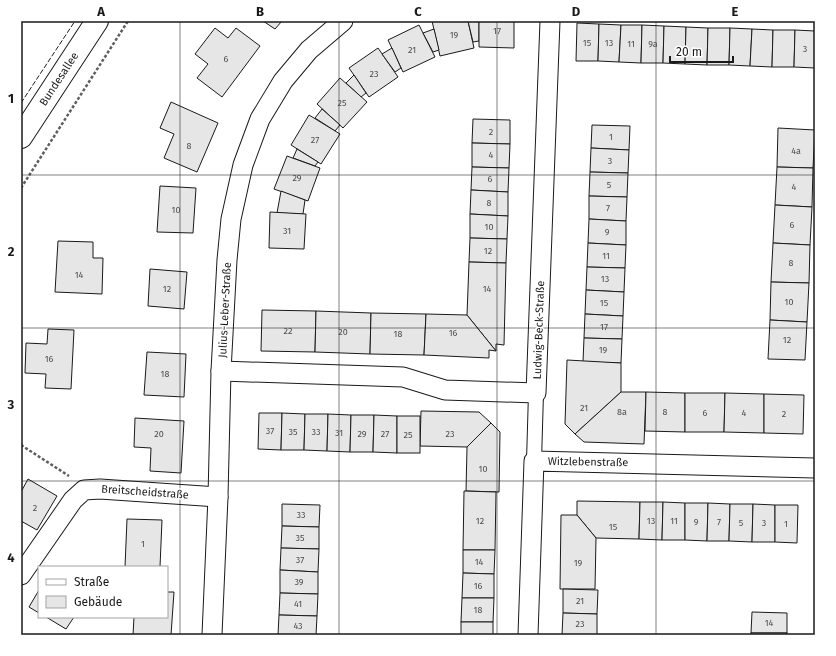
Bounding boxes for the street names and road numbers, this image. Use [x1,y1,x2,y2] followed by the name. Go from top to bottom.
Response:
[37,50,81,108] street label: Bundesallee
[216,262,234,358] street label: Julius-Leber-Straße
[531,280,547,380] street label: Ludwig-Beck-Straße
[548,455,628,469] street label: Witzlebenstraße
[101,482,189,502] street label: Breitscheidstraße

